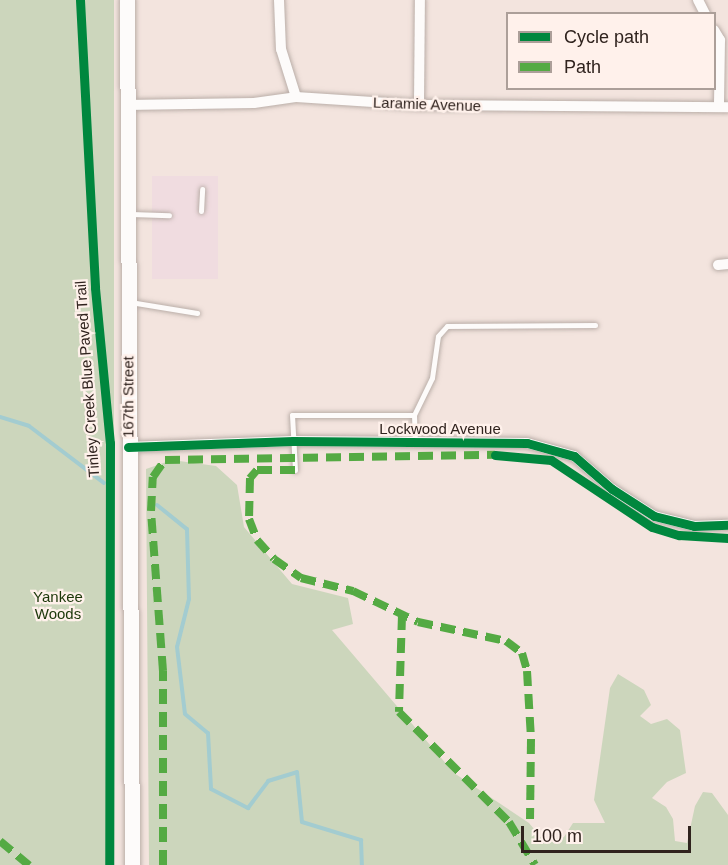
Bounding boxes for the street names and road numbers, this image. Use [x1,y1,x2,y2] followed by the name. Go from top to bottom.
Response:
[372,93,482,115] street label: Laramie Avenue
[71,280,103,478] street label: Tinley Creek Blue Paved Trail
[119,356,137,438] street label: 167th Street
[379,420,501,438] street label: Lockwood Avenue

